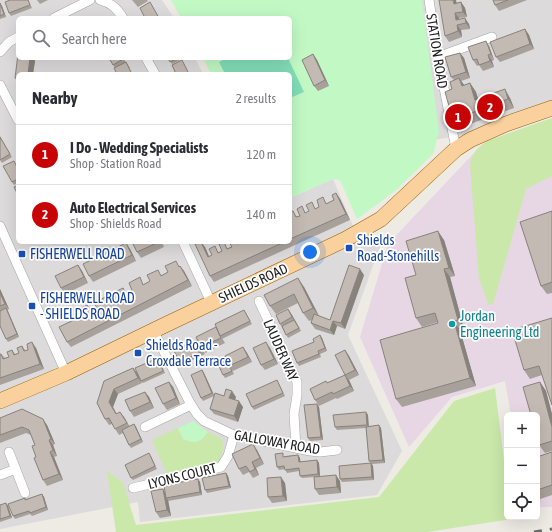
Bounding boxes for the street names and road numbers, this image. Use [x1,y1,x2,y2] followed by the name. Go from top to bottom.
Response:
[423,12,451,90] street label: STATION ROAD
[216,260,290,306] street label: SHIELDS ROAD
[260,317,302,384] street label: LAUDER WAY
[233,427,321,457] street label: GALLOWAY ROAD
[146,460,218,492] street label: LYONS COURT

